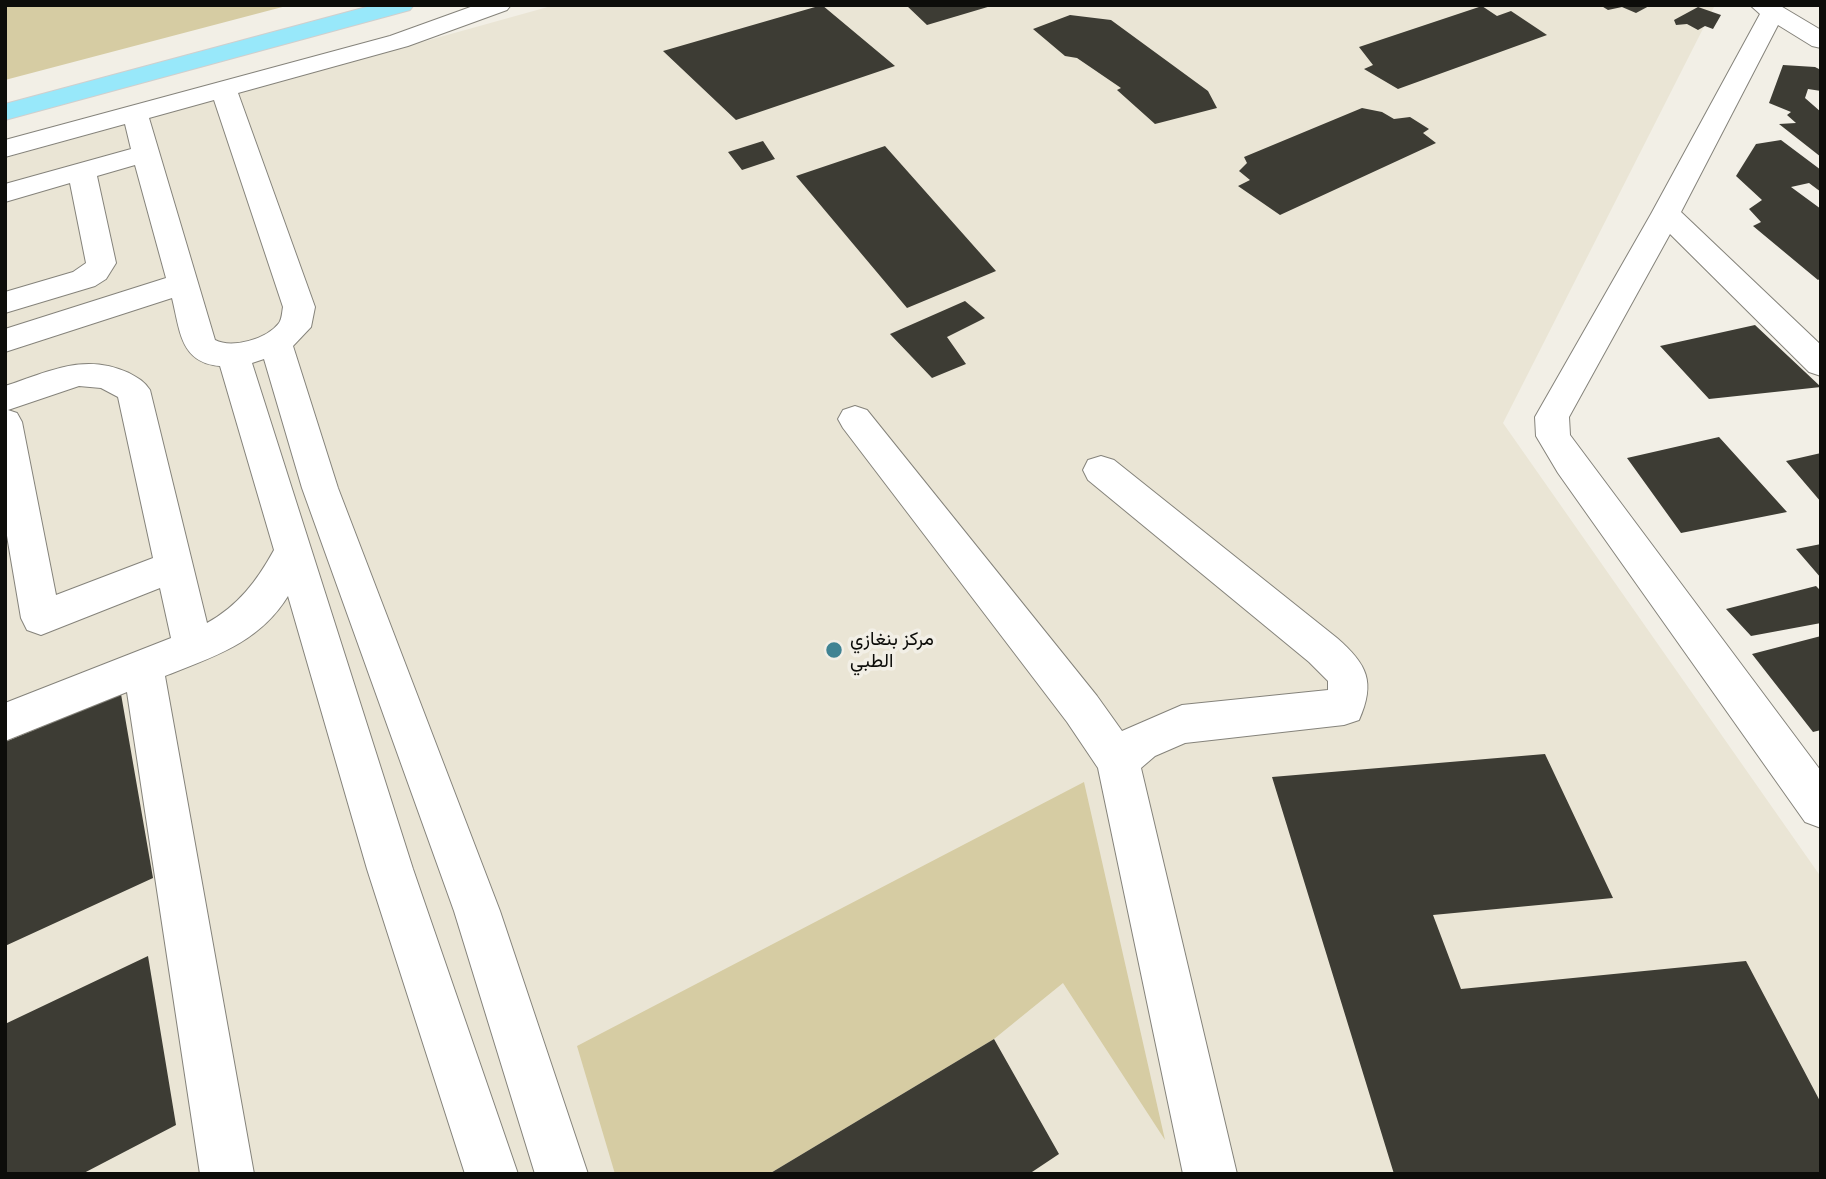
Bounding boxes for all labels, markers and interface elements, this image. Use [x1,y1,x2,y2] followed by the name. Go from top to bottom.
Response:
[850,628,934,672] place label: مركز بنغازي الطبي
[824,640,844,660] marker: مركز بنغازي الطبي

